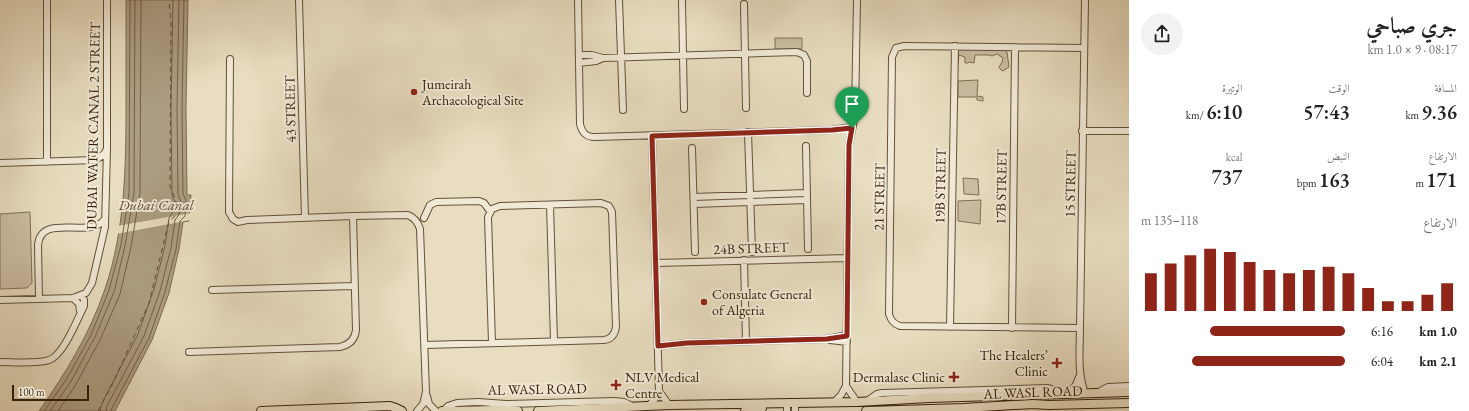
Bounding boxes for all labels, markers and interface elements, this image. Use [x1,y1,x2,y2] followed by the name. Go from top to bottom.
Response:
[1366,11,1457,40] text: جري صباحي
[1141,13,1183,55] button: share
[82,21,104,230] street label: DUBAI WATER CANAL 2 STREET
[1367,41,1457,58] text: 08:17 · 9 × 1.0 km
[280,75,300,143] street label: 43 STREET
[421,75,524,109] place label: Jumeirah Archaeological Site
[1222,81,1242,95] text: الوتيرة
[1329,81,1350,95] text: الوقت
[1435,81,1457,95] text: المسافة
[409,87,419,97] marker: Jumeirah Archaeological Site
[835,87,869,128] pin
[841,93,863,115] icon: arrive
[1206,99,1242,125] text: 6:10
[1303,99,1350,125] text: 57:43
[1421,99,1457,125] text: 9.36
[1186,108,1206,122] text: /km
[1405,108,1421,122] text: km
[930,147,950,224] street label: 19B STREET
[991,148,1011,225] street label: 17B STREET
[1327,149,1350,163] text: النبض
[1428,149,1457,163] text: الارتفاع
[1060,150,1080,218] street label: 15 STREET
[1226,150,1242,164] text: kcal
[869,163,889,231] street label: 21 STREET
[1212,164,1242,190] text: 737
[1319,167,1350,193] text: 163
[1426,167,1457,193] text: 171
[1297,176,1319,190] text: bpm
[1415,176,1426,190] text: m
[117,195,194,214] water label: Dubai Canal
[1141,212,1198,229] text: 118–135 m
[1423,214,1457,231] text: الارتفاع
[713,238,790,258] street label: 24B STREET
[712,285,813,319] place label: Consulate General of Algeria
[699,297,709,307] marker: Consulate General of Algeria
[1371,323,1393,340] text: 6:16
[1419,323,1457,340] text: 1.0 km
[980,346,1048,380] place label: The Healers’ Clinic
[1371,353,1393,370] text: 6:04
[1419,353,1457,370] text: 2.1 km
[1051,357,1063,369] marker: The Healers’ Clinic
[625,368,700,402] place label: NLV Medical Centre
[853,368,945,386] place label: Dermalase Clinic
[948,371,960,383] marker: Dermalase Clinic
[486,379,587,399] street label: AL WASL ROAD
[610,379,622,391] marker: NLV Medical Centre
[982,381,1083,403] street label: AL WASL ROAD
[12,383,89,402] scale bar
[18,385,45,399] text: 100 m

